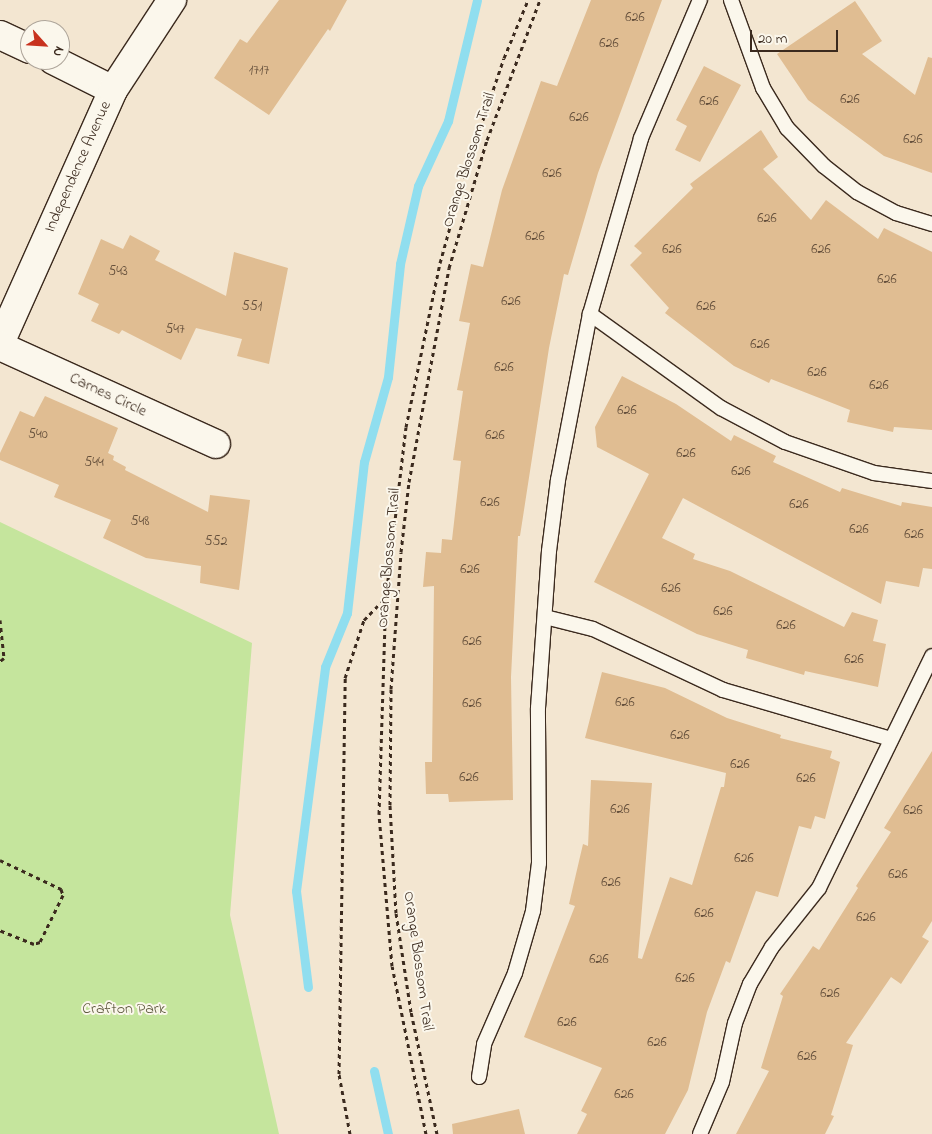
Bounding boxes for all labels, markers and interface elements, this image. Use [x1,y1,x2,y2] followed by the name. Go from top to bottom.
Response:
[625,10,645,26] house number: 626
[20,20,70,70] north arrow
[752,20,840,52] scale bar
[758,28,787,50] text: 20 m
[599,36,619,52] house number: 626
[47,42,70,60] text: N
[249,63,269,79] house number: 1717
[438,90,500,230] street label: Orange Blossom Trail
[840,92,860,108] house number: 626
[699,94,719,110] house number: 626
[40,98,116,236] street label: Independence Avenue
[569,110,589,126] house number: 626
[903,132,923,148] house number: 626
[542,166,562,182] house number: 626
[757,211,777,227] house number: 626
[525,229,545,245] house number: 626
[662,242,682,258] house number: 626
[811,242,831,258] house number: 626
[108,264,128,280] house number: 543
[877,272,897,288] house number: 626
[501,294,521,310] house number: 626
[242,299,262,315] house number: 551
[696,299,716,315] house number: 626
[165,322,185,338] house number: 547
[750,337,770,353] house number: 626
[494,360,514,376] house number: 626
[807,365,827,381] house number: 626
[66,369,150,421] street label: Carnes Circle
[869,378,889,394] house number: 626
[617,403,637,419] house number: 626
[28,427,48,443] house number: 540
[485,428,505,444] house number: 626
[676,446,696,462] house number: 626
[84,455,104,471] house number: 544
[731,464,751,480] house number: 626
[373,487,405,629] street label: Orange Blossom Trail
[480,495,500,511] house number: 626
[789,497,809,513] house number: 626
[130,514,150,530] house number: 548
[849,522,869,538] house number: 626
[904,527,924,543] house number: 626
[205,534,227,550] house number: 552
[460,562,480,578] house number: 626
[661,581,681,597] house number: 626
[713,604,733,620] house number: 626
[776,618,796,634] house number: 626
[462,634,482,650] house number: 626
[844,652,864,668] house number: 626
[615,695,635,711] house number: 626
[462,696,482,712] house number: 626
[670,728,690,744] house number: 626
[730,757,750,773] house number: 626
[459,770,479,786] house number: 626
[796,771,816,787] house number: 626
[610,802,630,818] house number: 626
[903,803,923,819] house number: 626
[734,851,754,867] house number: 626
[888,867,908,883] house number: 626
[601,875,621,891] house number: 626
[399,890,437,1032] street label: Orange Blossom Trail
[694,906,714,922] house number: 626
[856,910,876,926] house number: 626
[589,952,609,968] house number: 626
[675,971,695,987] house number: 626
[820,986,840,1002] house number: 626
[82,999,166,1019] park label: Crafton Park
[557,1015,577,1031] house number: 626
[647,1035,667,1051] house number: 626
[797,1049,817,1065] house number: 626
[614,1087,634,1103] house number: 626

